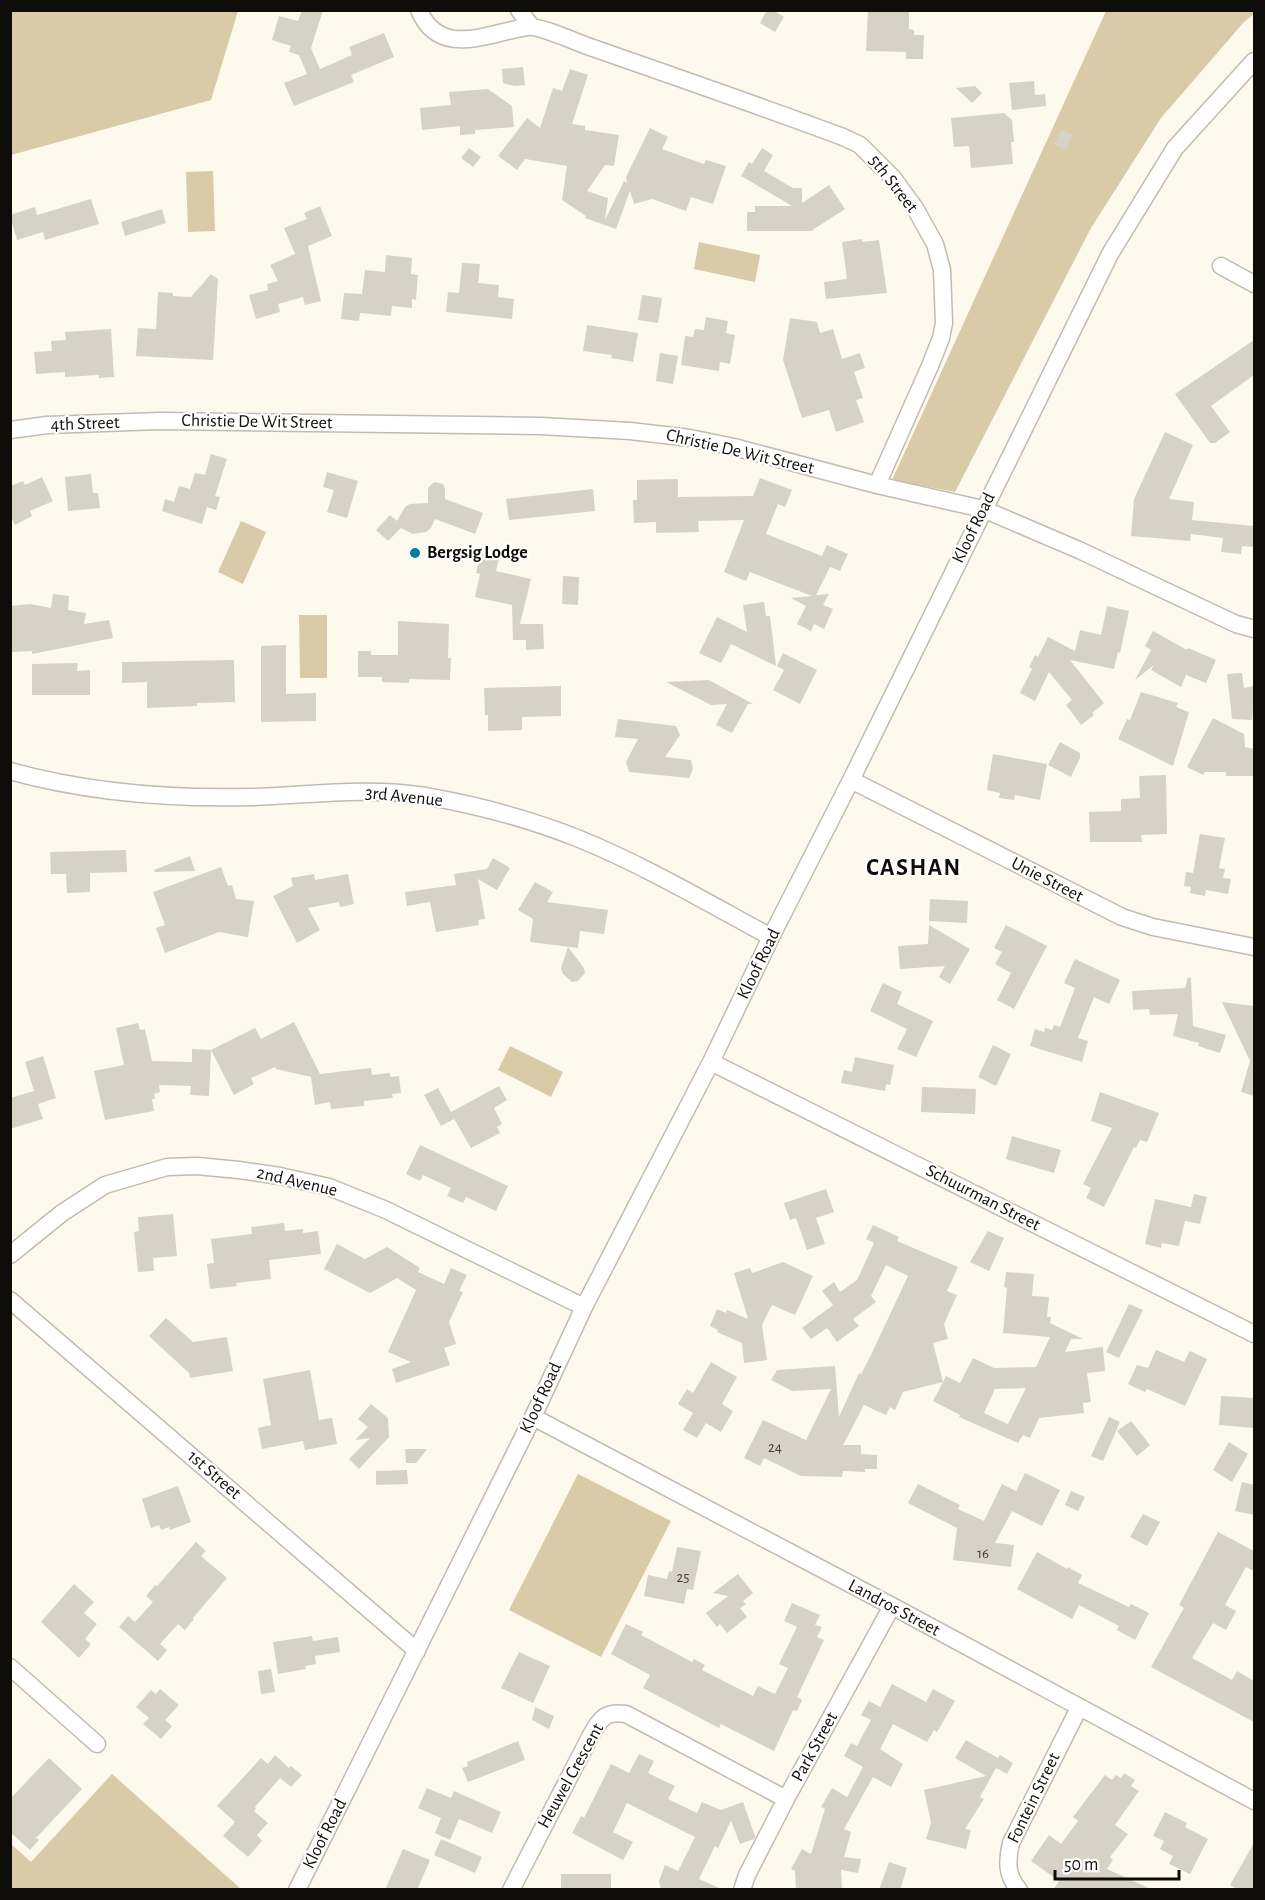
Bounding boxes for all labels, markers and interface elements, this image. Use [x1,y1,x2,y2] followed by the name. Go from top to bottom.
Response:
[865,152,921,217] street label: 5th Street
[181,412,333,432] street label: Christie De Wit Street
[50,414,120,434] street label: 4th Street
[664,426,816,478] street label: Christie De Wit Street
[949,490,999,566] street label: Kloof Road
[427,544,528,562] place label: Bergsig Lodge
[408,546,422,560] marker: Bergsig Lodge
[364,784,444,810] street label: 3rd Avenue
[1008,854,1086,906] street label: Unie Street
[866,856,962,880] district label: CASHAN
[734,926,784,1002] street label: Kloof Road
[923,1161,1043,1235] street label: Schuurman Street
[255,1164,339,1200] street label: 2nd Avenue
[517,1360,565,1436] street label: Kloof Road
[768,1440,782,1455] house number: 24
[184,1447,244,1503] street label: 1st Street
[977,1546,989,1561] house number: 16
[676,1570,690,1585] house number: 25
[845,1576,943,1640] street label: Landros Street
[789,1709,842,1785] street label: Park Street
[535,1720,607,1831] street label: Heuwel Crescent
[1004,1750,1064,1846] street label: Fontein Street
[300,1796,350,1872] street label: Kloof Road
[1055,1843,1180,1881] scale bar
[1064,1856,1098,1874] text: 50 m

